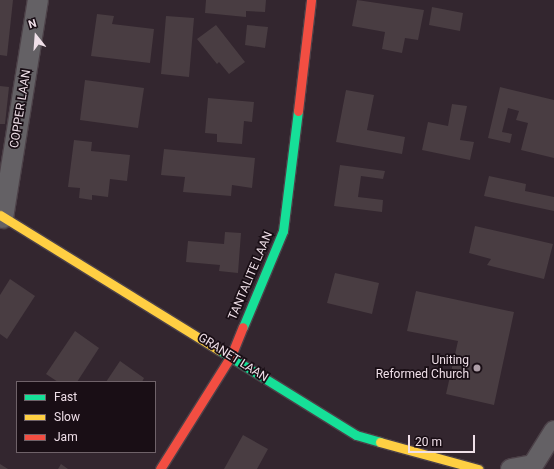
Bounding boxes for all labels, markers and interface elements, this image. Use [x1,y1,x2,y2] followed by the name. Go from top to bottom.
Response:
[16,16,56,56] north arrow
[27,17,38,31] text: N
[8,69,34,149] street label: COPPER LAAN
[226,230,276,322] street label: TANTALITE LAAN
[195,331,271,385] street label: GRANET LAAN
[376,354,469,382] place label: Uniting Reformed Church
[472,363,482,373] marker: Uniting Reformed Church
[16,381,156,453] legend
[54,390,77,404] text: Fast
[54,410,80,424] text: Slow
[410,427,477,453] scale bar
[54,430,78,444] text: Jam
[415,435,442,449] text: 20 m

